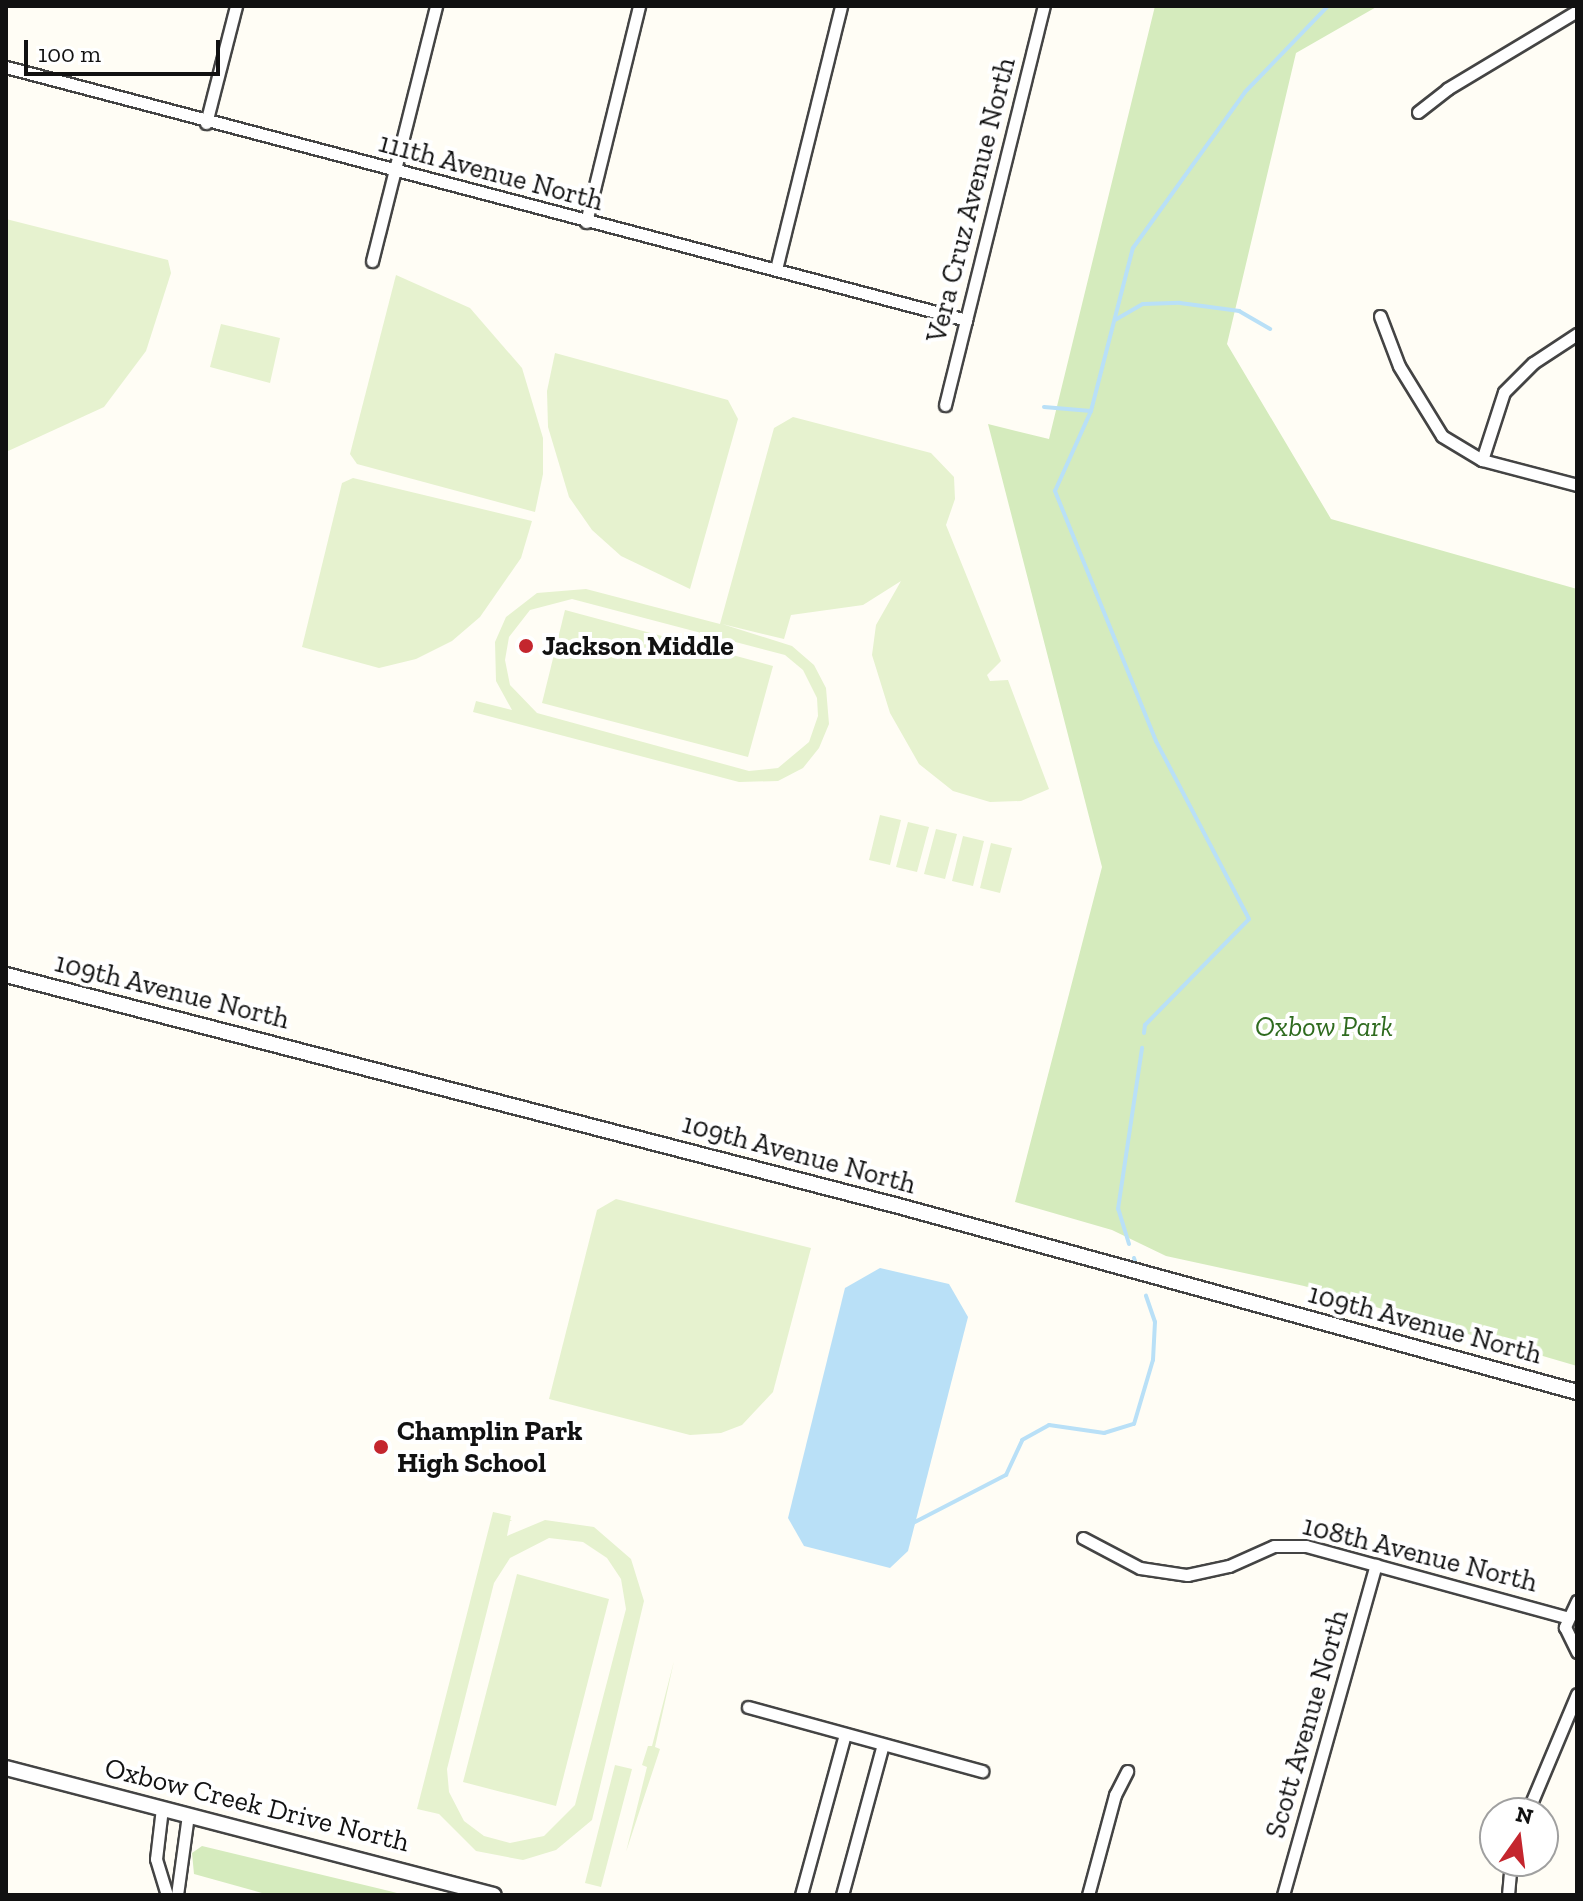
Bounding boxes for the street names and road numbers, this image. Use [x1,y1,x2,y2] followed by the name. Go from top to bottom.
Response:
[919,54,1023,346] street label: Vera Cruz Avenue North
[375,126,607,218] street label: 111th Avenue North
[51,945,293,1037] street label: 109th Avenue North
[678,1107,920,1201] street label: 109th Avenue North
[1304,1277,1546,1371] street label: 109th Avenue North
[1299,1508,1541,1600] street label: 108th Avenue North
[1258,1606,1356,1842] street label: Scott Avenue North
[101,1751,413,1859] street label: Oxbow Creek Drive North

